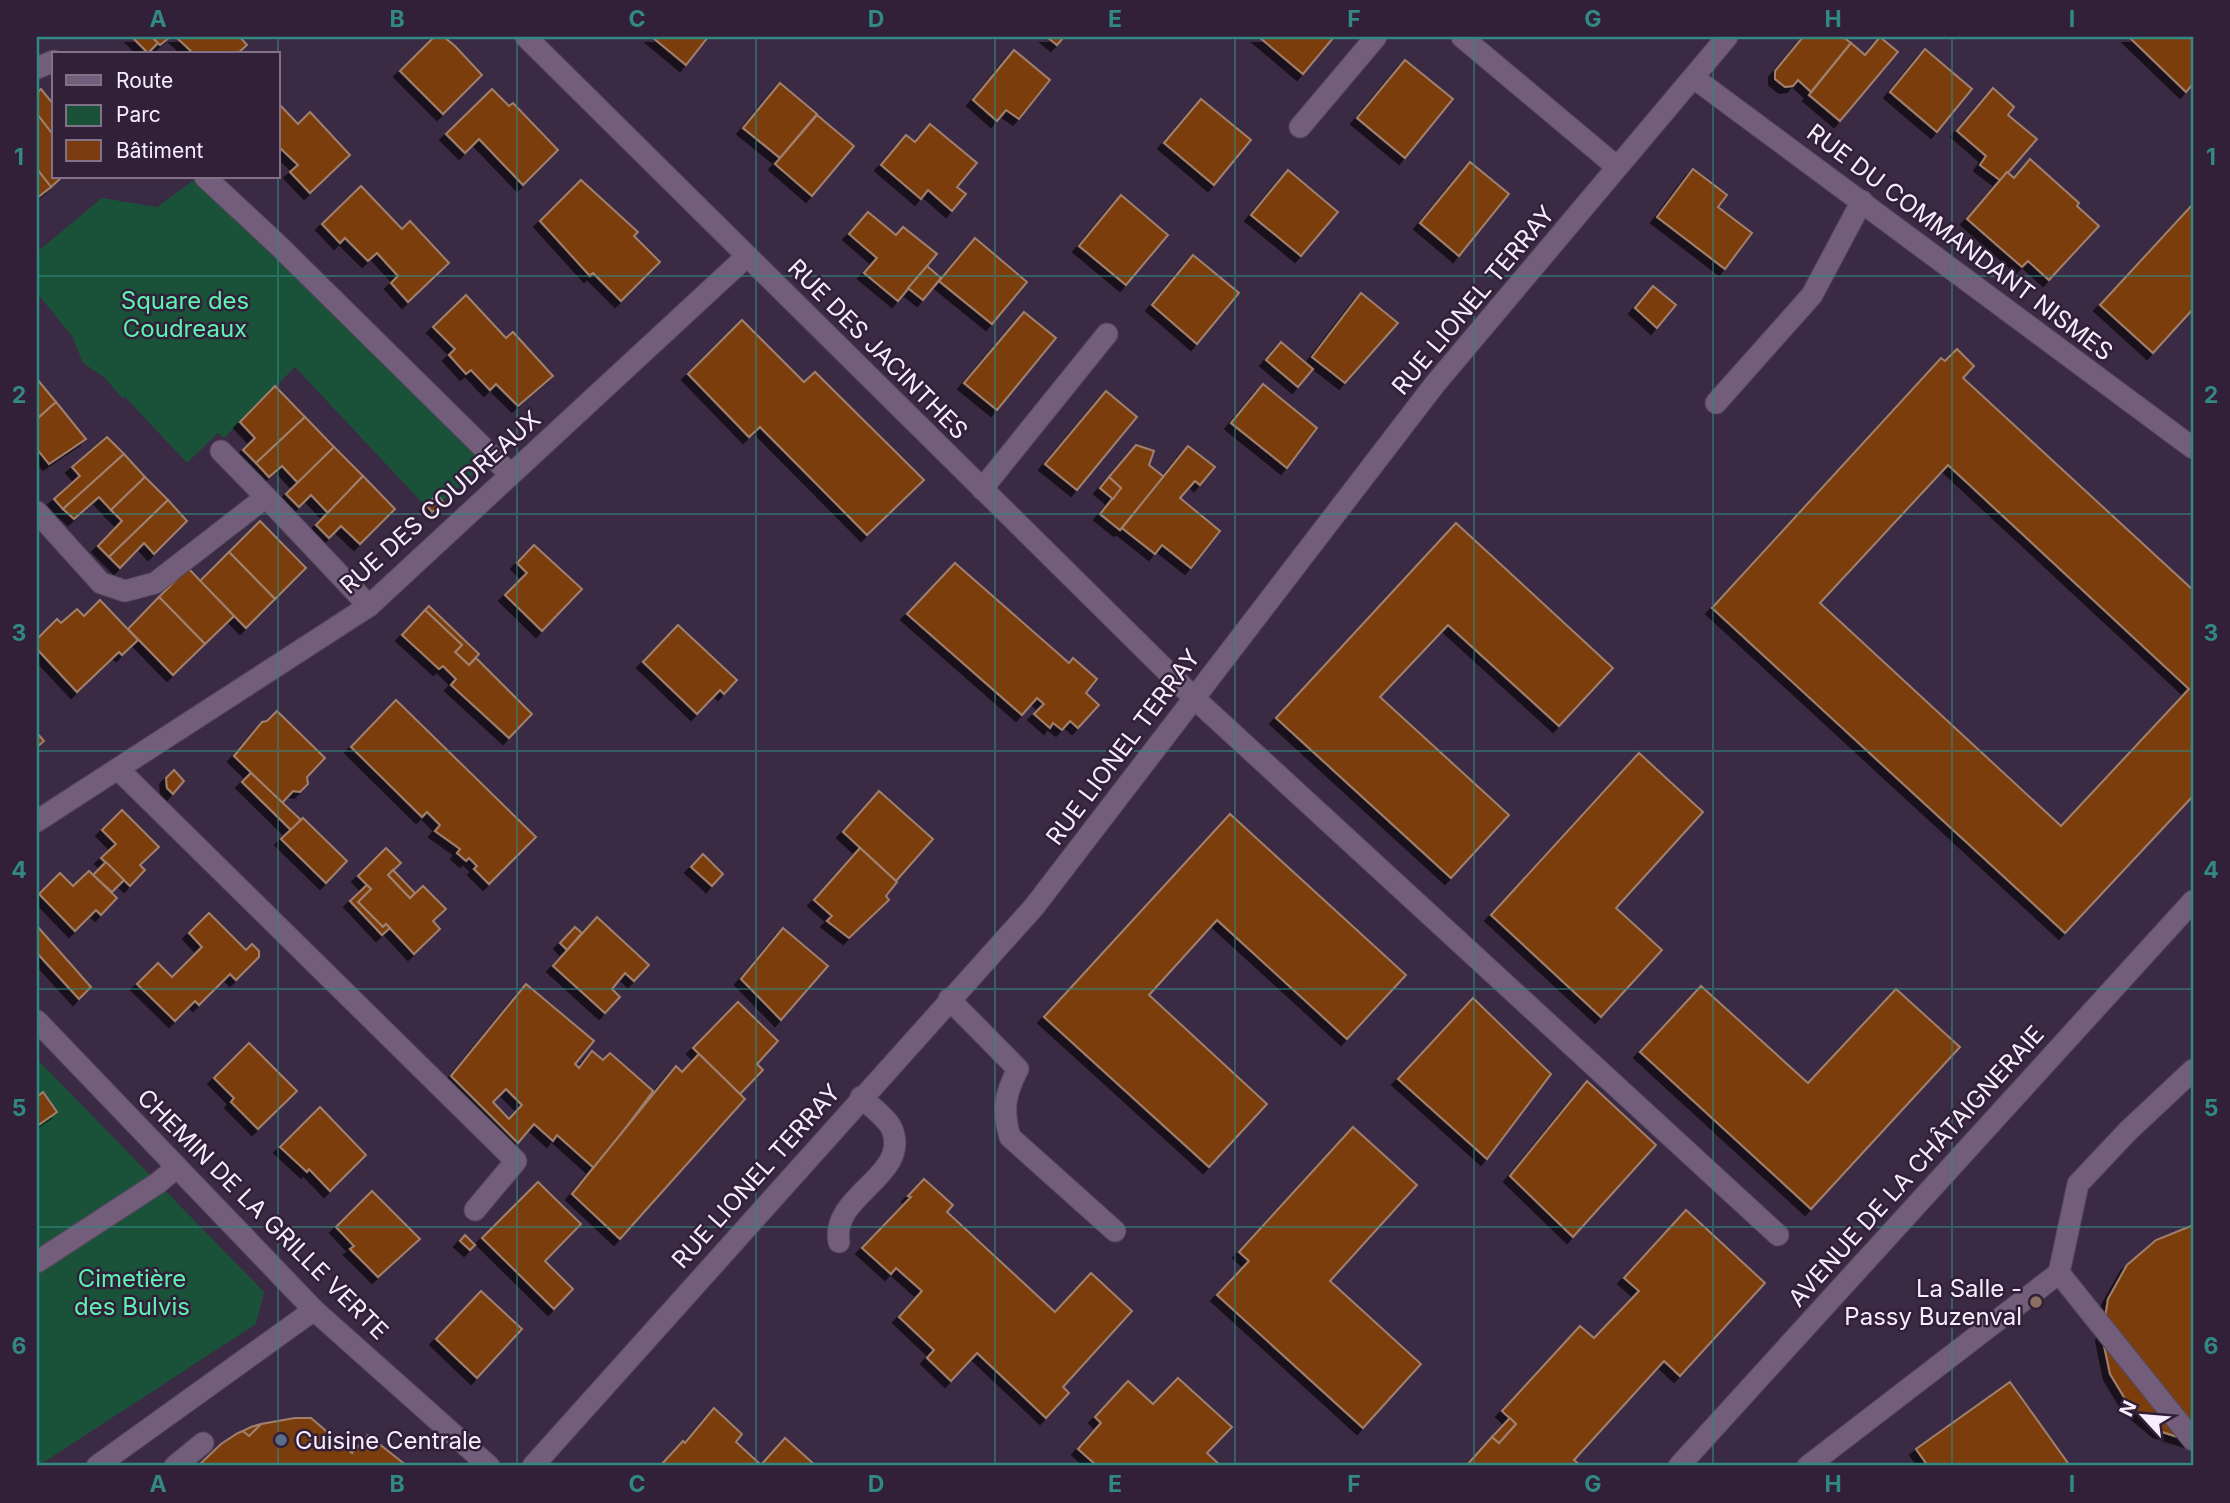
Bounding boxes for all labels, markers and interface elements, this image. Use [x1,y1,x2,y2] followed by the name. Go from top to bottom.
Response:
[149,5,167,33] text: A
[389,5,405,33] text: B
[628,5,646,33] text: C
[868,5,884,33] text: D
[1108,5,1122,33] text: E
[1347,5,1361,33] text: F
[1584,5,1602,33] text: G
[1824,5,1842,33] text: H
[2069,5,2075,33] text: I
[52,52,280,178] legend
[116,68,173,93] text: Route
[116,102,161,127] text: Parc
[1801,118,2119,366] street label: RUE DU COMMANDANT NISMES
[116,138,204,163] text: Bâtiment
[14,143,24,171] text: 1
[2206,143,2216,171] text: 1
[1386,200,1560,400] street label: RUE LIONEL TERRAY
[782,253,974,445] street label: RUE DES JACINTHES
[121,286,249,343] park label: Square des Coudreaux
[12,381,26,409] text: 2
[2204,381,2218,409] text: 2
[334,404,546,600] street label: RUE DES COUDREAUX
[12,619,26,647] text: 3
[2204,619,2218,647] text: 3
[1040,643,1206,851] street label: RUE LIONEL TERRAY
[11,856,27,884] text: 4
[2203,856,2219,884] text: 4
[1781,1019,2050,1312] street label: AVENUE DE LA CHÂTAIGNERAIE
[666,1078,846,1274] street label: RUE LIONEL TERRAY
[132,1083,394,1345] street label: CHEMIN DE LA GRILLE VERTE
[12,1094,26,1122] text: 5
[2204,1094,2218,1122] text: 5
[74,1264,190,1321] park label: Cimetière des Bulvis
[1844,1274,2022,1331] place label: La Salle - Passy Buzenval
[2028,1294,2044,1310] marker: La Salle - Passy Buzenval
[12,1332,26,1360] text: 6
[2204,1332,2218,1360] text: 6
[2108,1380,2178,1450] north arrow
[2115,1397,2142,1420] text: N
[295,1426,482,1455] place label: Cuisine Centrale
[273,1432,289,1448] marker: Cuisine Centrale
[149,1470,167,1498] text: A
[389,1470,405,1498] text: B
[628,1470,646,1498] text: C
[868,1470,884,1498] text: D
[1108,1470,1122,1498] text: E
[1347,1470,1361,1498] text: F
[1584,1470,1602,1498] text: G
[1824,1470,1842,1498] text: H
[2069,1470,2075,1498] text: I

